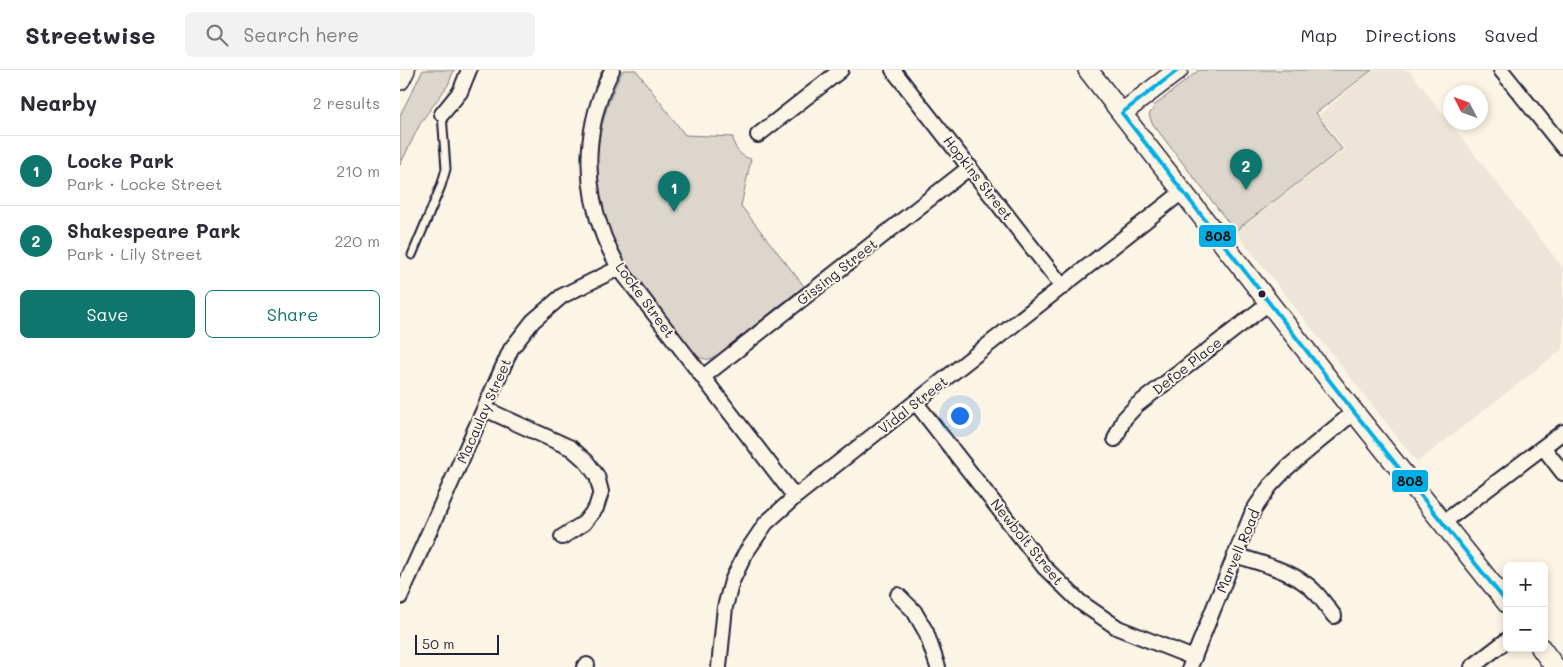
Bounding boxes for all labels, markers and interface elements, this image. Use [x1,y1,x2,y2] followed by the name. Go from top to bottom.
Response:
[185,12,535,57] search box
[25,19,155,50] text: Streetwise
[203,21,231,49] icon: search
[243,22,359,47] text: Search here
[1300,23,1337,47] text: Map
[1365,23,1457,47] text: Directions
[1485,23,1538,47] text: Saved
[1443,85,1488,130] north arrow
[20,89,97,116] text: Nearby
[313,92,380,113] text: 2 results
[939,132,1017,224] street label: Hopkins Street
[67,148,174,173] text: Locke Park
[1230,149,1262,190] pin: 2
[32,160,40,181] text: 1
[336,160,380,181] text: 210 m
[658,171,690,212] pin: 1
[67,173,222,194] text: Park · Locke Street
[67,218,241,243] text: Shakespeare Park
[1198,224,1237,248] line badge: 808
[1205,226,1231,245] text: 808
[32,230,40,251] text: 2
[334,230,380,251] text: 220 m
[792,234,881,309] street label: Gissing Street
[67,243,202,264] text: Park · Lily Street
[612,258,679,341] street label: Locke Street
[1257,289,1267,299] unlabelled marker
[20,290,195,338] button: Save
[205,290,380,338] button: Share
[1148,333,1225,399] street label: Defoe Place
[452,355,515,466] street label: Macaulay Street
[874,371,951,438] street label: Vidal Street
[947,403,973,429] your location
[1391,469,1429,493] line badge: 808
[1397,471,1423,490] text: 808
[987,495,1068,589] street label: Newbolt Street
[1211,506,1264,596] street label: Marvell Road
[1503,562,1548,652] map controls
[1503,562,1548,607] button: +
[1503,607,1548,652] button: −
[415,632,499,655] scale bar
[422,634,454,653] text: 50 m

